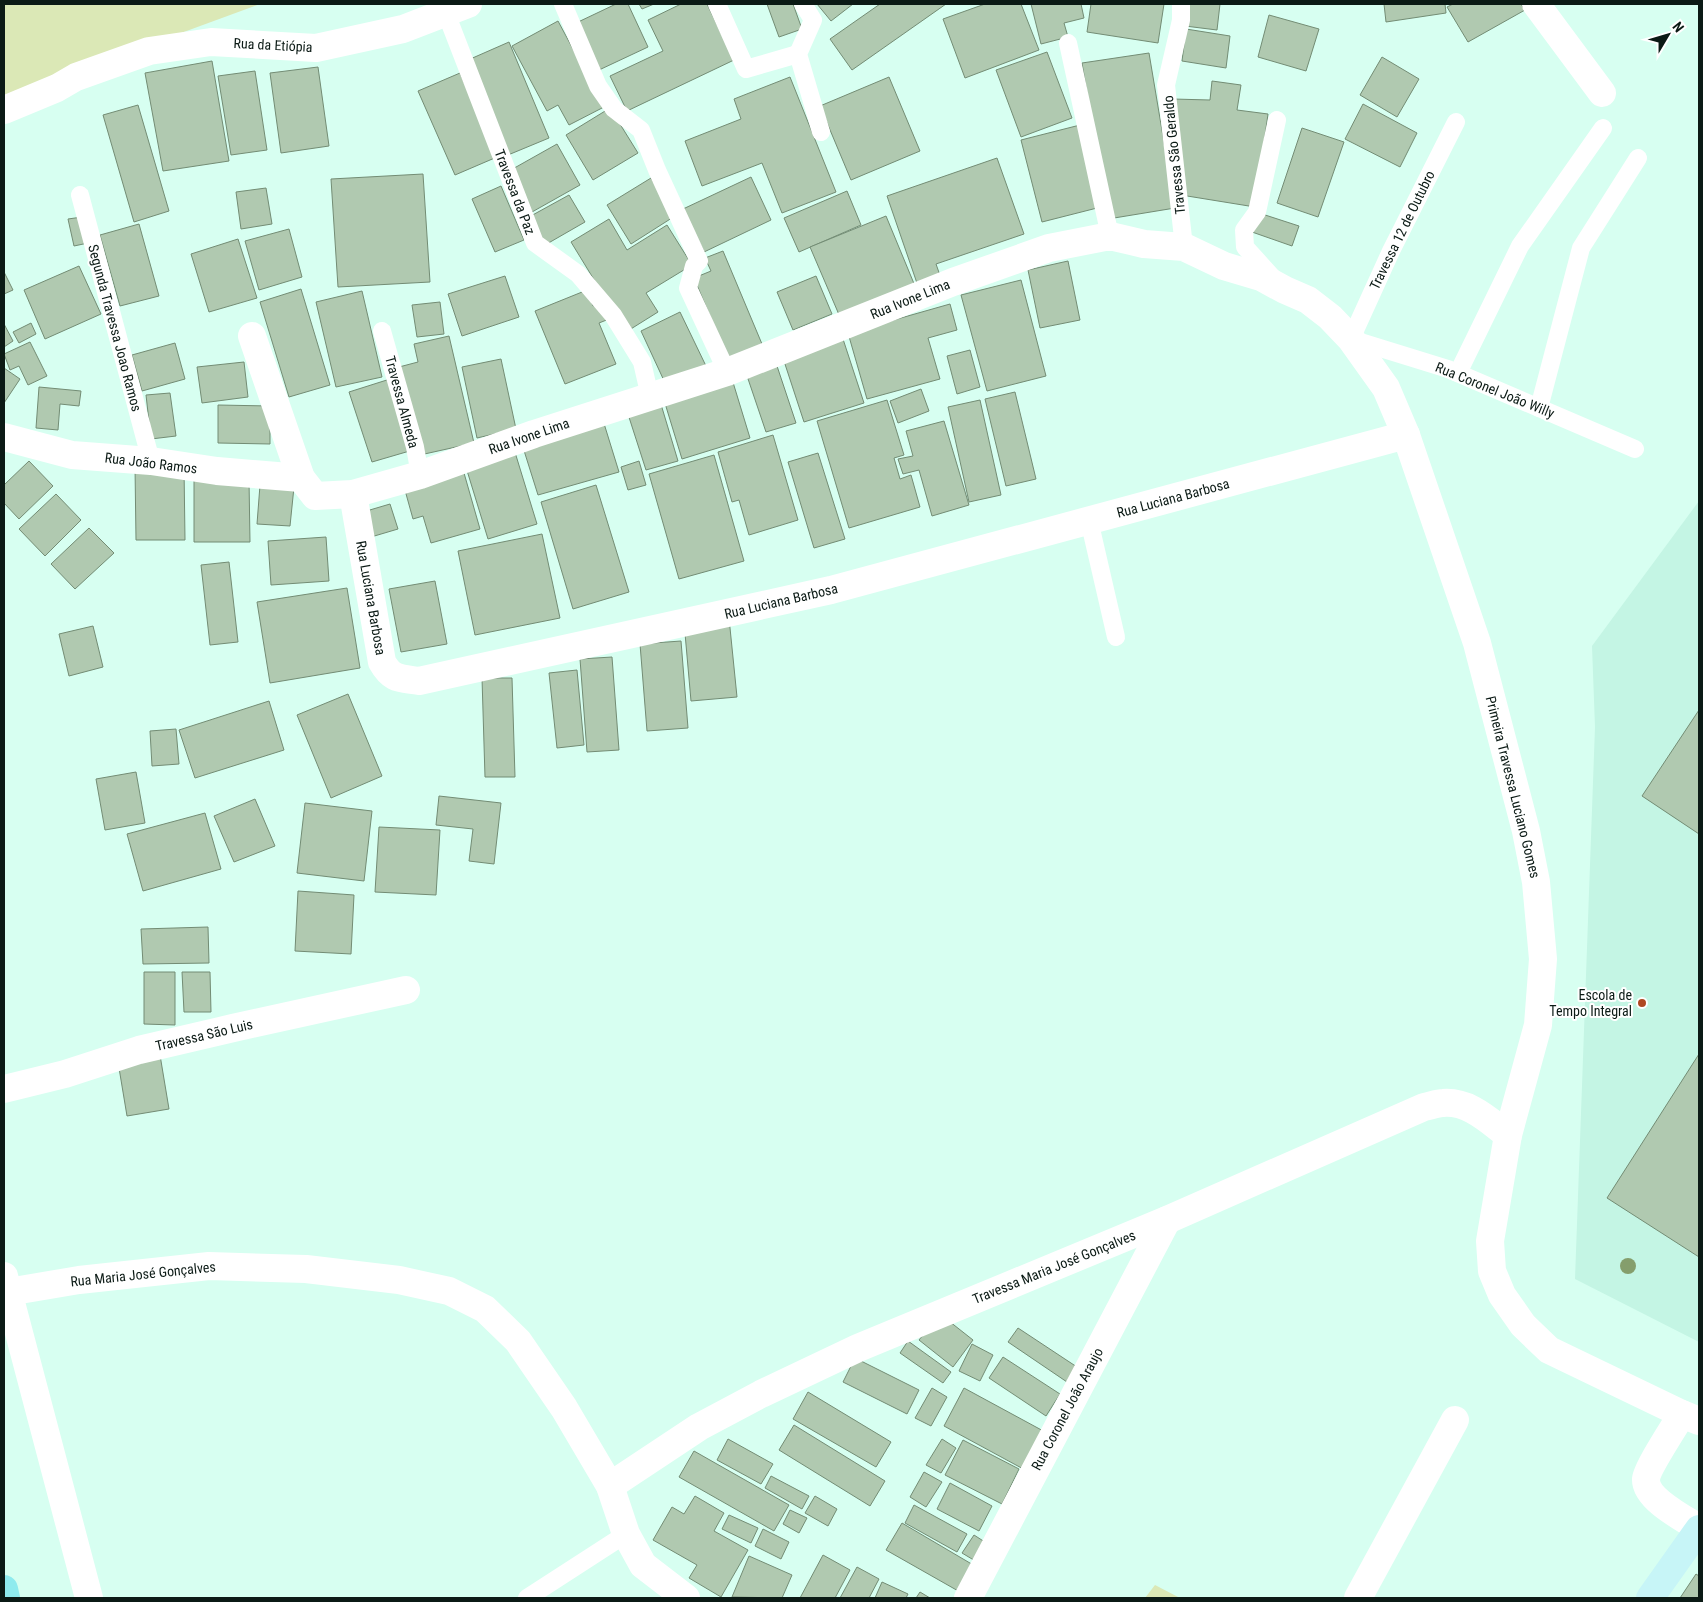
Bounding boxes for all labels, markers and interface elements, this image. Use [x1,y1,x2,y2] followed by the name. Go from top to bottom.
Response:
[1643,10,1693,60] north arrow
[1669,19,1687,35] text: N
[233,35,313,55] street label: Rua da Etiópia
[1160,95,1188,215] street label: Travessa São Geraldo
[491,147,539,237] street label: Travessa da Paz
[1366,168,1438,292] street label: Travessa 12 de Outubro
[85,243,145,413] street label: Segunda Travessa Joao Ramos
[868,276,952,322] street label: Rua Ivone Lima
[382,354,422,450] street label: Travessa Almeda
[1433,359,1557,421] street label: Rua Coronel João Willy
[487,415,571,457] street label: Rua Ivone Lima
[104,449,198,477] street label: Rua João Ramos
[1115,475,1231,521] street label: Rua Luciana Barbosa
[353,540,389,656] street label: Rua Luciana Barbosa
[723,580,839,622] street label: Rua Luciana Barbosa
[1483,694,1543,880] street label: Primeira Travessa Luciano Gomes
[1549,987,1632,1019] place label: Escola de Tempo Integral
[1636,997,1648,1009] marker: Escola de Tempo Integral
[154,1016,254,1054] street label: Travessa São Luis
[970,1227,1138,1307] street label: Travessa Maria José Gonçalves
[70,1258,216,1290] street label: Rua Maria José Gonçalves
[1028,1345,1106,1473] street label: Rua Coronel João Araujo

